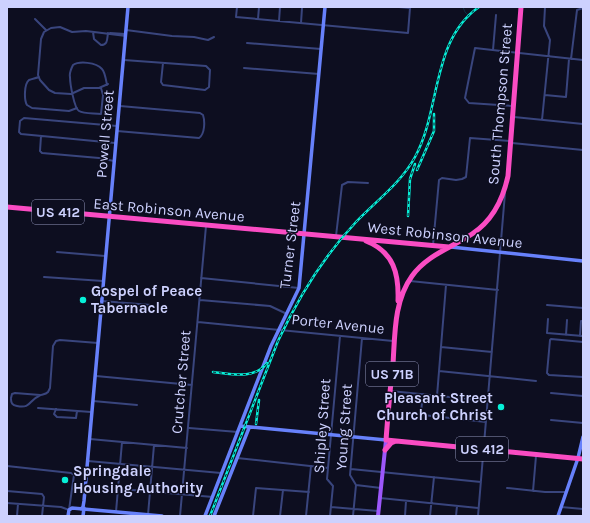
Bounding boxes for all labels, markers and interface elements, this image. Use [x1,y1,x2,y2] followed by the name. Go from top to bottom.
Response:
[484,22,516,185] street label: South Thompson Street
[92,89,118,179] street label: Powell Street
[93,194,245,226] street label: East Robinson Avenue
[32,200,84,224] road number: US 412
[276,200,304,290] street label: Turner Street
[367,218,523,252] street label: West Robinson Avenue
[91,282,202,317] place label: Gospel of Peace Tabernacle
[78,295,88,305] marker: Gospel of Peace Tabernacle
[291,310,385,338] street label: Porter Avenue
[168,329,195,435] street label: Crutcher Street
[366,362,418,386] road number: US 71B
[310,378,334,474] street label: Shipley Street
[332,383,356,471] street label: Young Street
[376,389,493,424] place label: Pleasant Street Church of Christ
[496,402,506,412] marker: Pleasant Street Church of Christ
[456,437,508,461] road number: US 412
[73,462,203,497] place label: Springdale Housing Authority
[60,475,70,485] marker: Springdale Housing Authority

